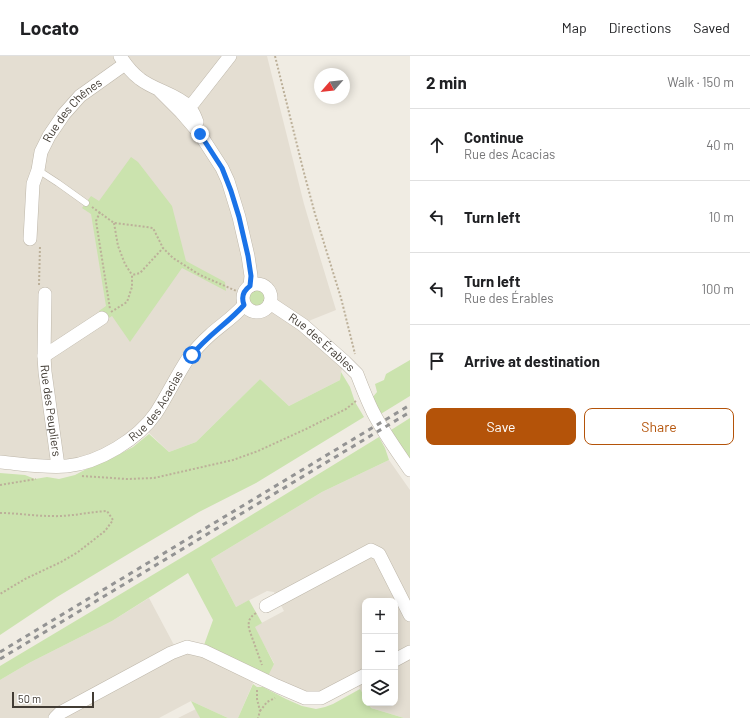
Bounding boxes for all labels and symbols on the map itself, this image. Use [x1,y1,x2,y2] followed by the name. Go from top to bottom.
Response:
[314,68,350,104] north arrow
[39,75,104,144] street label: Rue des Chênes
[191,125,209,143] route end
[286,309,358,374] street label: Rue des Érables
[183,346,201,364] route start
[39,364,65,457] street label: Rue des Peupliers
[125,367,185,444] street label: Rue des Acacias
[12,690,94,709] scale bar

